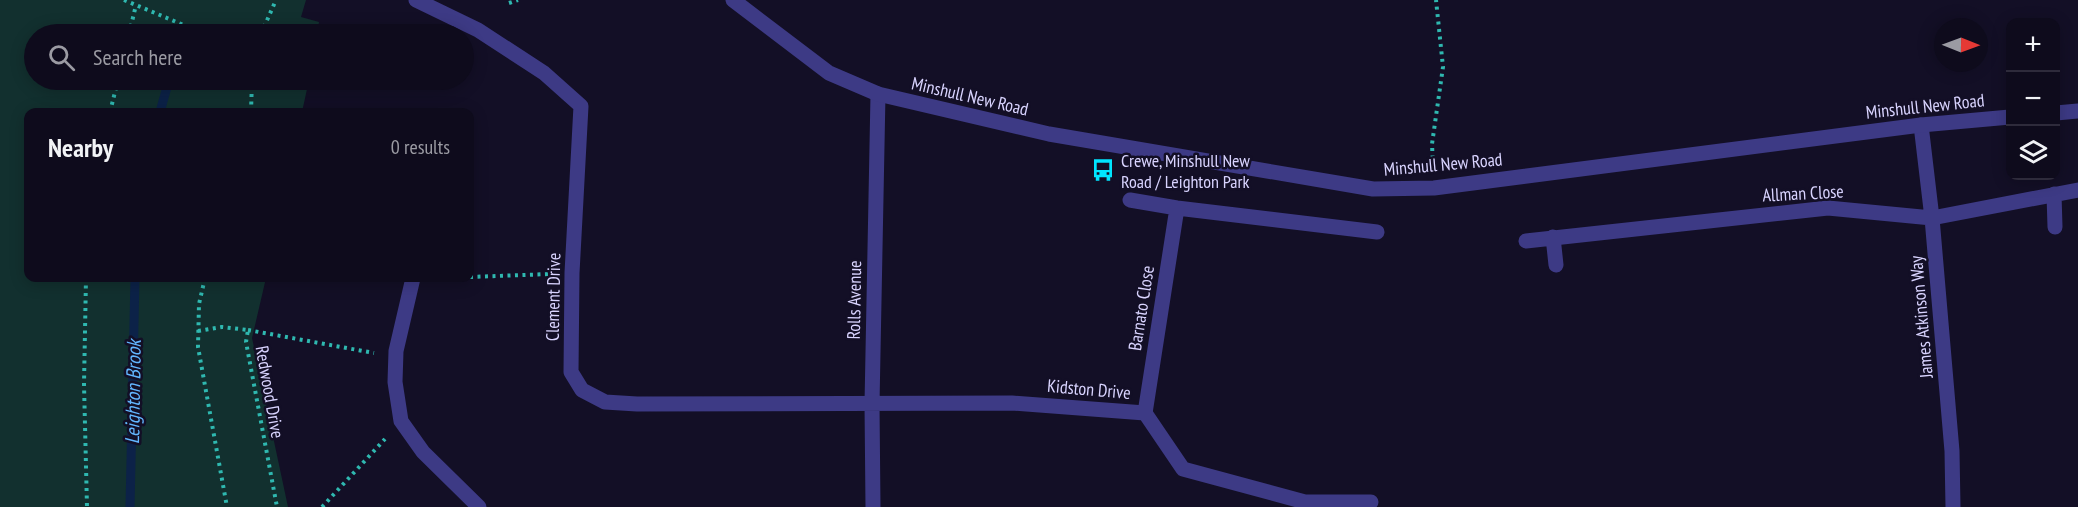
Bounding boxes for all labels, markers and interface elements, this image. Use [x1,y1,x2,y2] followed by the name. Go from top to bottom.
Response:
[1934,18,1988,72] north arrow
[2006,18,2060,180] map controls
[2006,18,2060,72] button: +
[24,24,474,90] search box
[45,41,78,74] icon: search
[93,43,182,71] text: Search here
[909,71,1031,121] street label: Minshull New Road
[2006,72,2060,126] button: −
[1865,88,1985,124] street label: Minshull New Road
[2006,126,2060,180] button: layers
[48,131,113,164] text: Nearby
[391,134,450,160] text: 0 results
[1383,147,1503,181] street label: Minshull New Road
[1121,149,1250,193] place label: Crewe, Minshull New Road / Leighton Park
[1090,157,1116,183] bus stop icon: Crewe, Minshull New Road / Leighton Park
[1762,179,1844,207] street label: Allman Close
[541,253,565,341] street label: Clement Drive
[1904,255,1938,380] street label: James Atkinson Way
[842,260,866,340] street label: Rolls Avenue
[1123,264,1159,352] street label: Barnato Close
[119,337,147,444] water label: Leighton Brook
[251,344,289,440] street label: Redwood Drive
[1046,374,1132,404] street label: Kidston Drive

